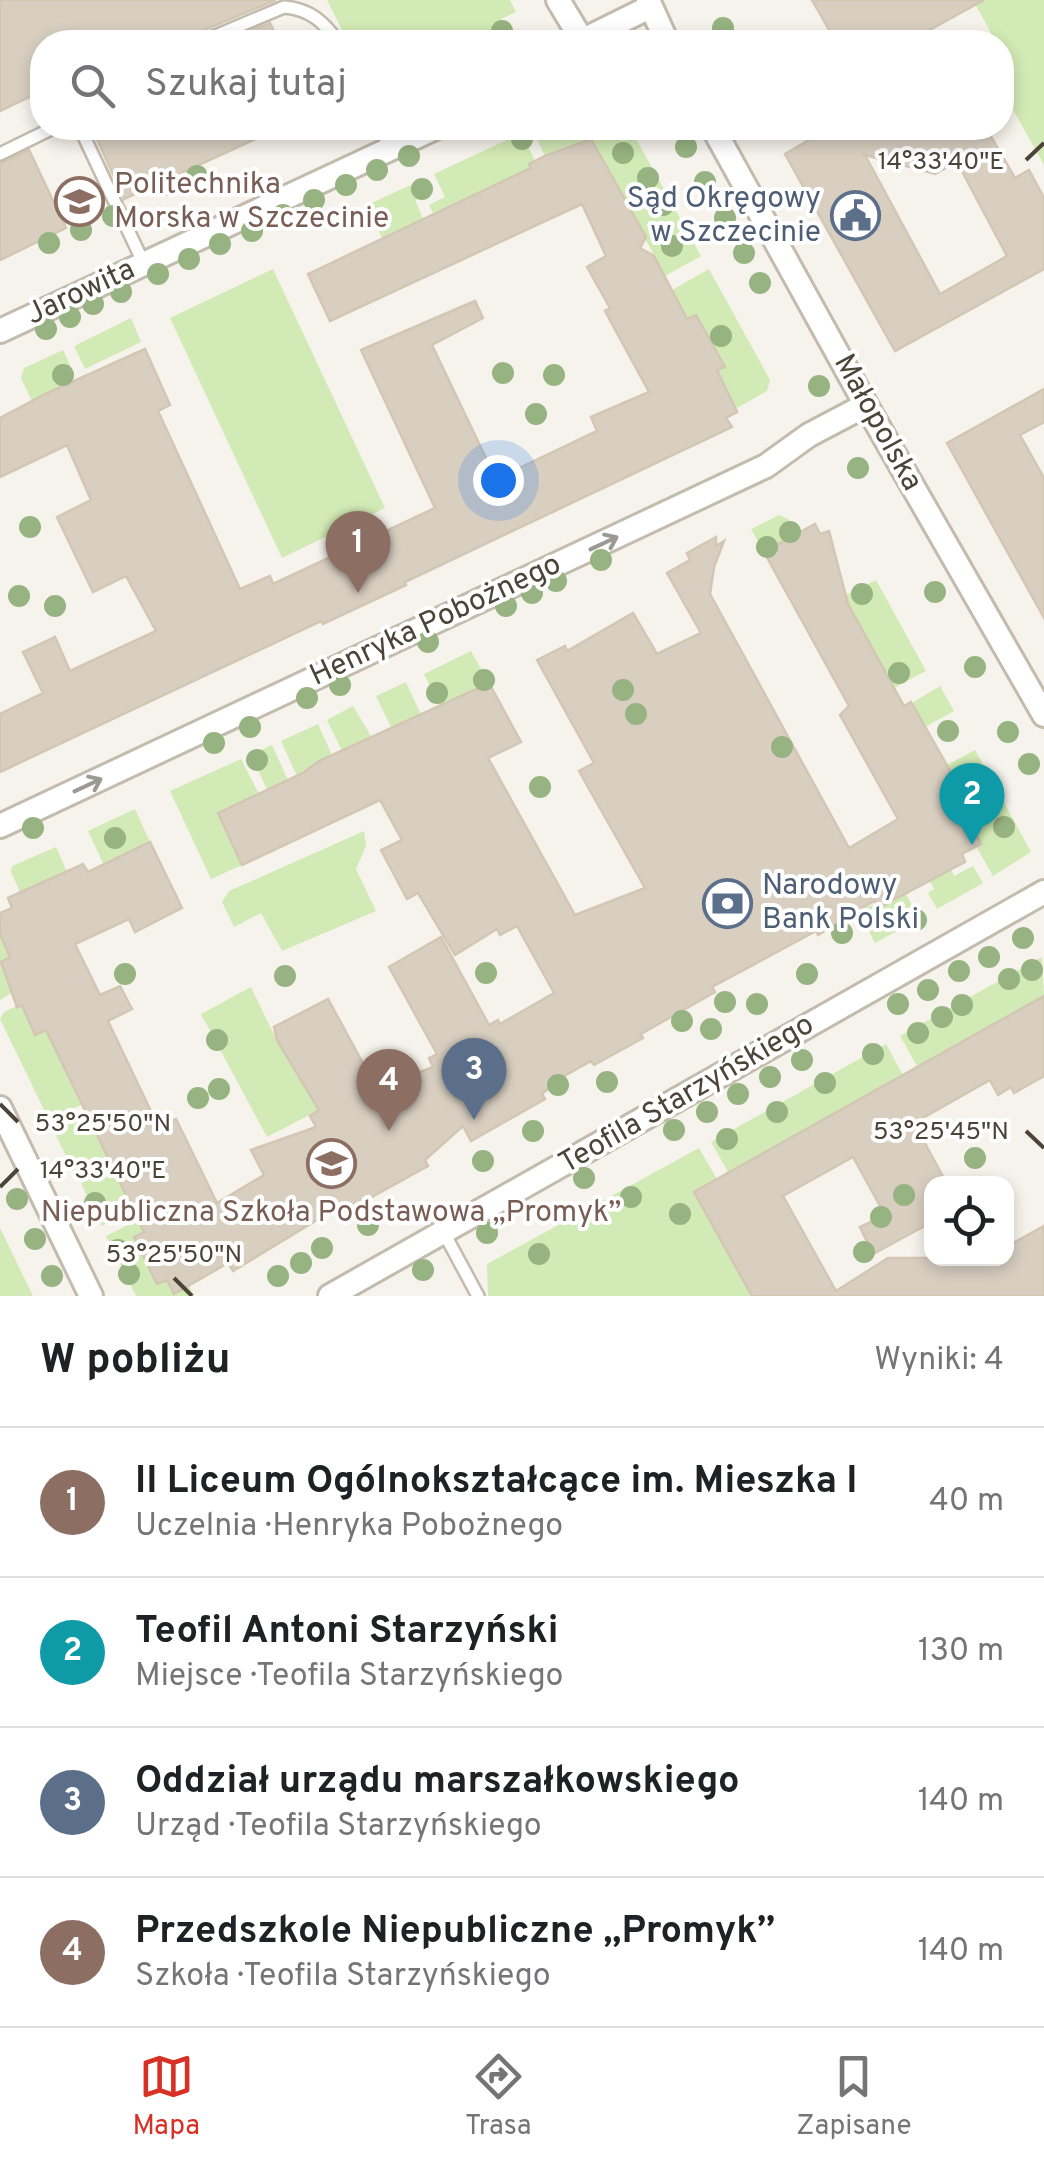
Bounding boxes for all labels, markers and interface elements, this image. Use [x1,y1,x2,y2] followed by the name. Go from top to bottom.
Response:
[30,30,1014,140] search box
[65,58,120,113] icon: search
[145,61,347,110] text: Szukaj tutaj
[878,147,1004,179] text: 14°33'40"E
[114,167,389,238] place label: Politechnika Morska w Szczecinie
[53,176,105,228] school or university icon: Politechnika Morska w Szczecinie
[627,181,821,252] place label: Sąd Okręgowy w Szczecinie
[830,190,882,242] public building icon: Sąd Okręgowy w Szczecinie
[21,252,141,334] street label: Jarowita
[824,348,930,498] street label: Małopolska
[473,455,524,506] your location
[326,510,390,593] pin: 1
[588,532,618,551] one-way arrow
[305,547,567,695] street label: Henryka Pobożnego
[940,762,1004,845] pin: 2
[72,774,102,793] one-way arrow
[762,868,919,939] place label: Narodowy Bank Polski
[701,877,753,929] bank icon: Narodowy Bank Polski
[553,1007,821,1183] street label: Teofila Starzyńskiego
[442,1038,506,1120] pin: 3
[356,1048,422,1131] pin: 4
[35,1109,171,1141] text: 53°25'50"N
[873,1117,1009,1149] text: 53°25'45"N
[305,1138,357,1190] school or university icon: Niepubliczna Szkoła Podstawowa „Promyk”
[40,1156,166,1188] text: 14°33'40"E
[924,1176,1014,1266] map controls
[924,1176,1014,1266] button: locate
[41,1195,621,1232] place label: Niepubliczna Szkoła Podstawowa „Promyk”
[106,1240,242,1272] text: 53°25'50"N
[40,1335,231,1388] text: W pobliżu
[874,1341,1004,1381] text: Wyniki: 4
[135,1458,858,1507] text: II Liceum Ogólnokształcące im. Mieszka I
[66,1482,79,1522] text: 1
[929,1482,1004,1522] text: 40 m
[135,1507,563,1547] text: Uczelnia · Henryka Pobożnego
[135,1608,559,1657] text: Teofil Antoni Starzyński
[63,1632,82,1672] text: 2
[918,1632,1004,1672] text: 130 m
[135,1657,563,1697] text: Miejsce · Teofila Starzyńskiego
[135,1758,740,1807] text: Oddział urządu marszałkowskiego
[63,1782,82,1822] text: 3
[918,1782,1004,1822] text: 140 m
[135,1807,542,1847] text: Urząd · Teofila Starzyńskiego
[135,1908,775,1957] text: Przedszkole Niepubliczne „Promyk”
[62,1932,83,1972] text: 4
[918,1932,1004,1972] text: 140 m
[135,1957,551,1997] text: Szkoła · Teofila Starzyńskiego
[132,2049,200,2145] tab: Mapa
[465,2049,531,2145] tab: Trasa
[796,2049,912,2145] tab: Zapisane

